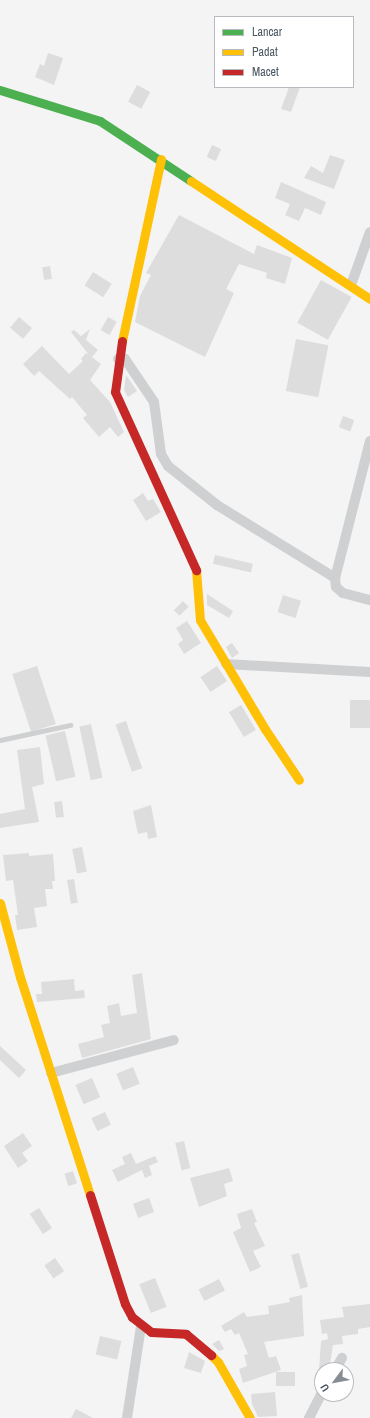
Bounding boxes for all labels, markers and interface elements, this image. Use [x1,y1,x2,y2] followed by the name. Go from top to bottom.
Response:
[214,16,354,88] legend
[252,24,282,40] text: Lancar
[252,44,278,60] text: Padat
[252,64,279,80] text: Macet
[314,1362,354,1402] north arrow
[317,1381,332,1394] text: U

